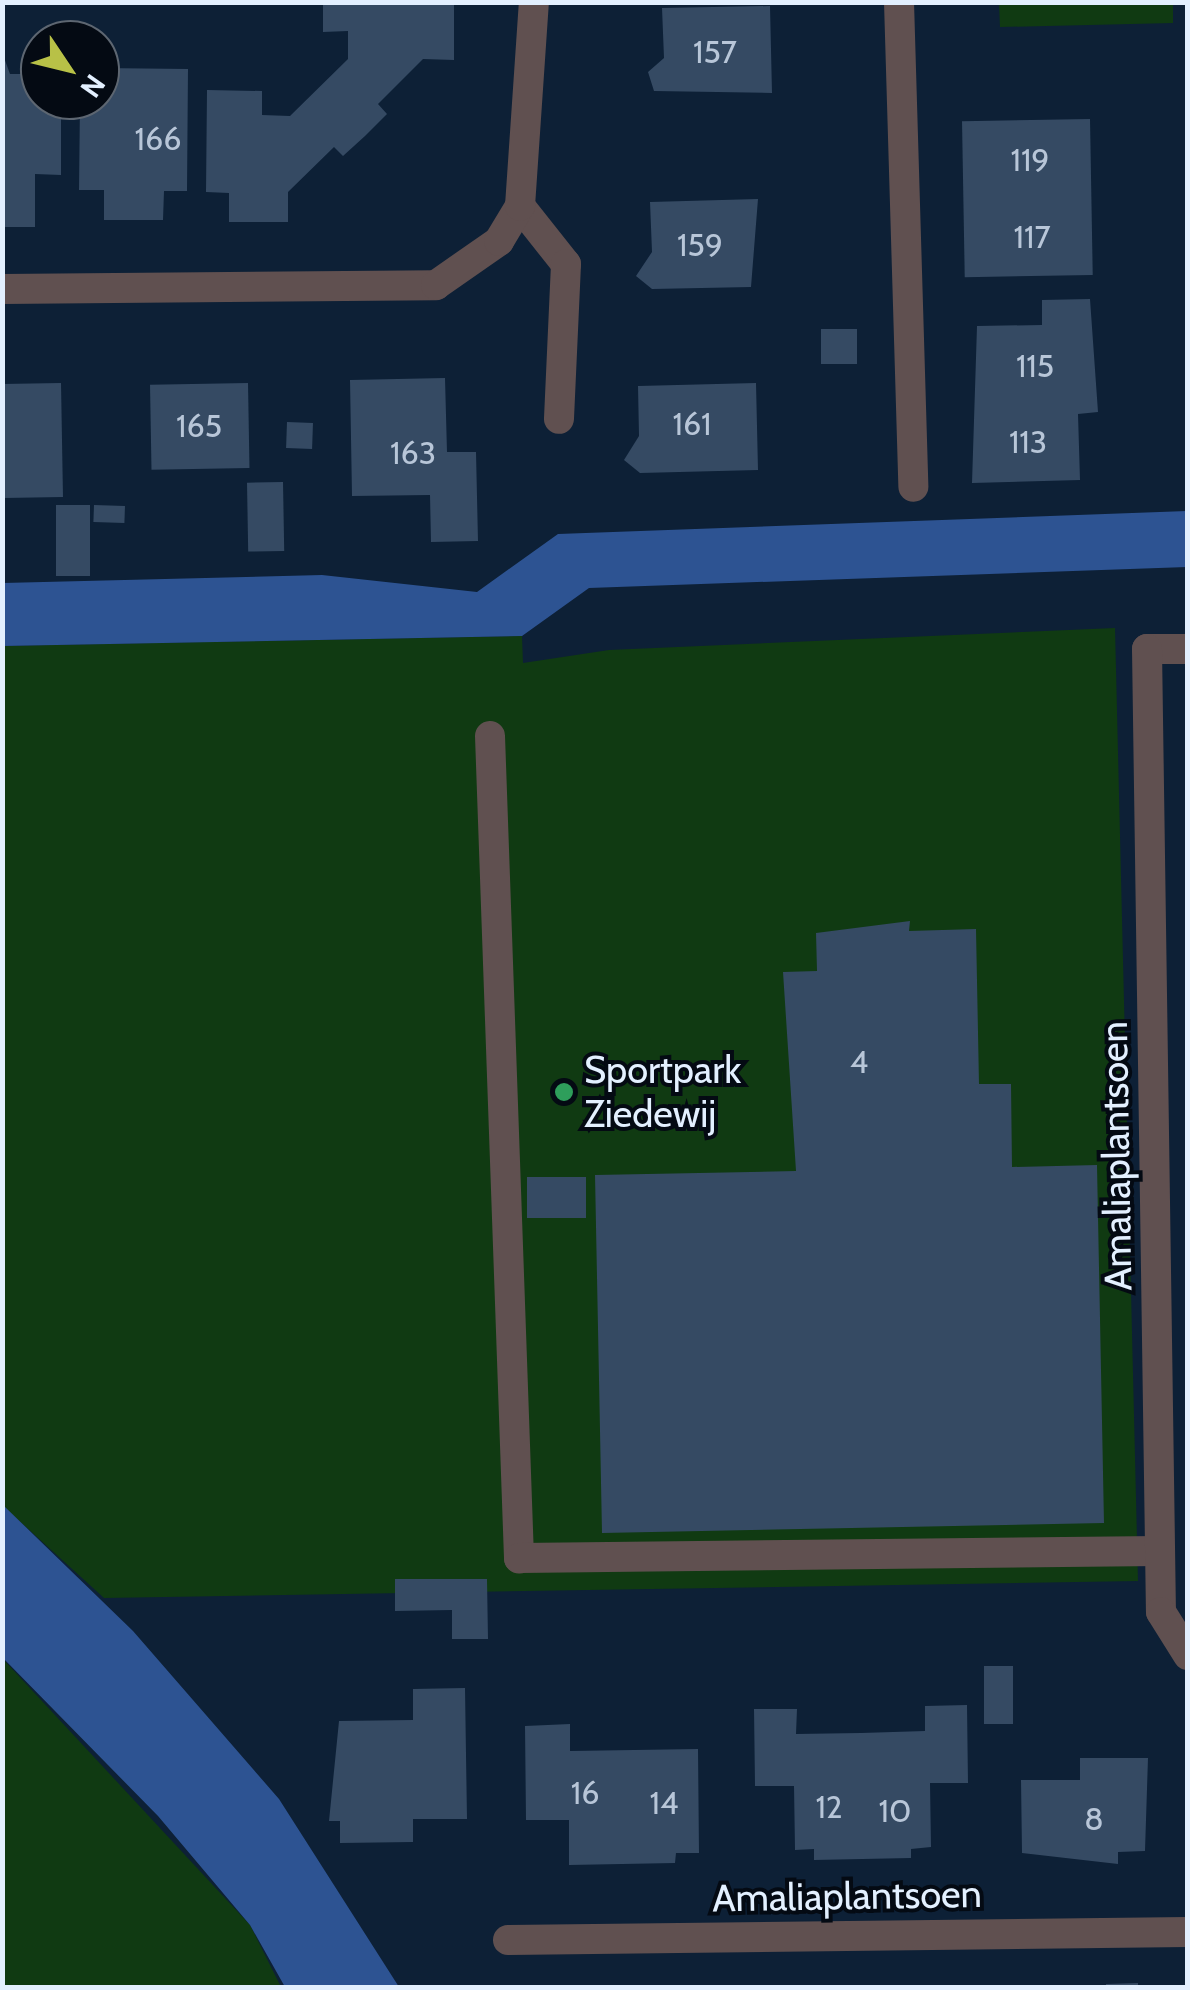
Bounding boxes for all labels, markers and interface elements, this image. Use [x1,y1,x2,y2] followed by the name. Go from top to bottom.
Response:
[20,20,120,120] north arrow
[693,33,737,71] house number: 157
[73,68,113,104] text: N
[135,120,181,158] house number: 166
[1010,141,1050,179] house number: 119
[1014,218,1050,256] house number: 117
[677,226,723,264] house number: 159
[1016,347,1054,385] house number: 115
[673,405,711,443] house number: 161
[176,407,222,445] house number: 165
[1009,423,1047,461] house number: 113
[390,434,436,472] house number: 163
[1091,1021,1141,1291] street label: Amaliaplantsoen
[850,1043,868,1081] house number: 4
[584,1047,741,1136] place label: Sportpark Ziedewij
[553,1081,575,1103] marker: Sportpark Ziedewij
[571,1774,599,1812] house number: 16
[650,1784,678,1822] house number: 14
[815,1788,843,1826] house number: 12
[879,1792,911,1830] house number: 10
[1084,1800,1104,1838] house number: 8
[712,1871,982,1921] street label: Amaliaplantsoen

